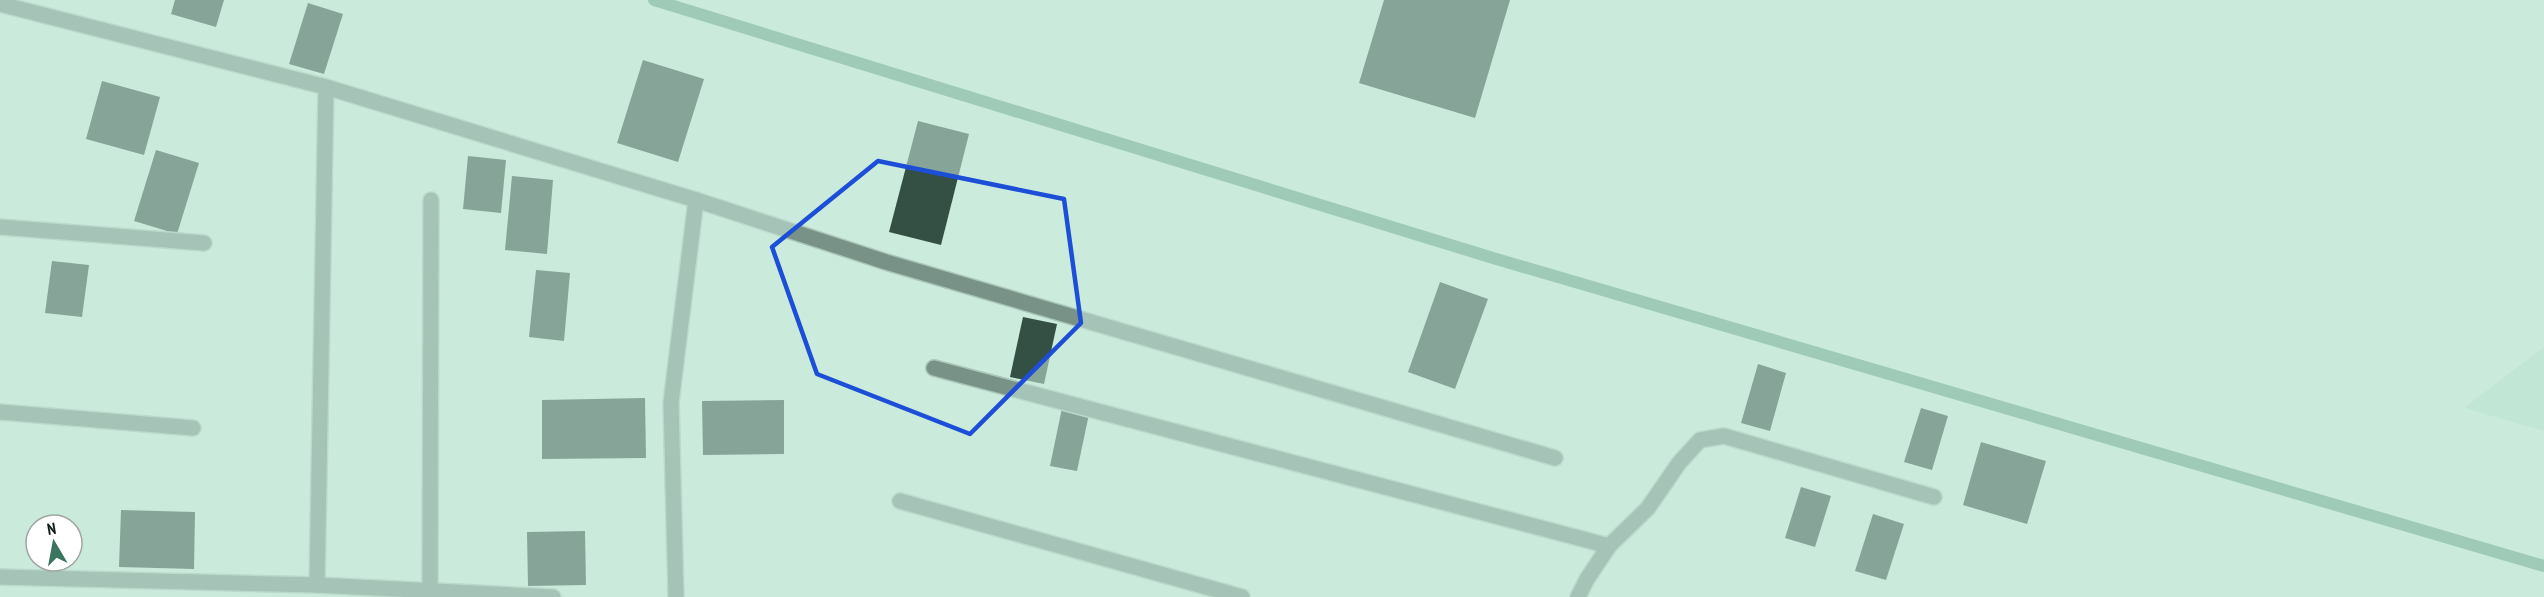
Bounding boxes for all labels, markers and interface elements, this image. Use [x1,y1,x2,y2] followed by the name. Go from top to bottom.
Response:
[24,513,84,573] north arrow
[45,518,57,539] text: N

